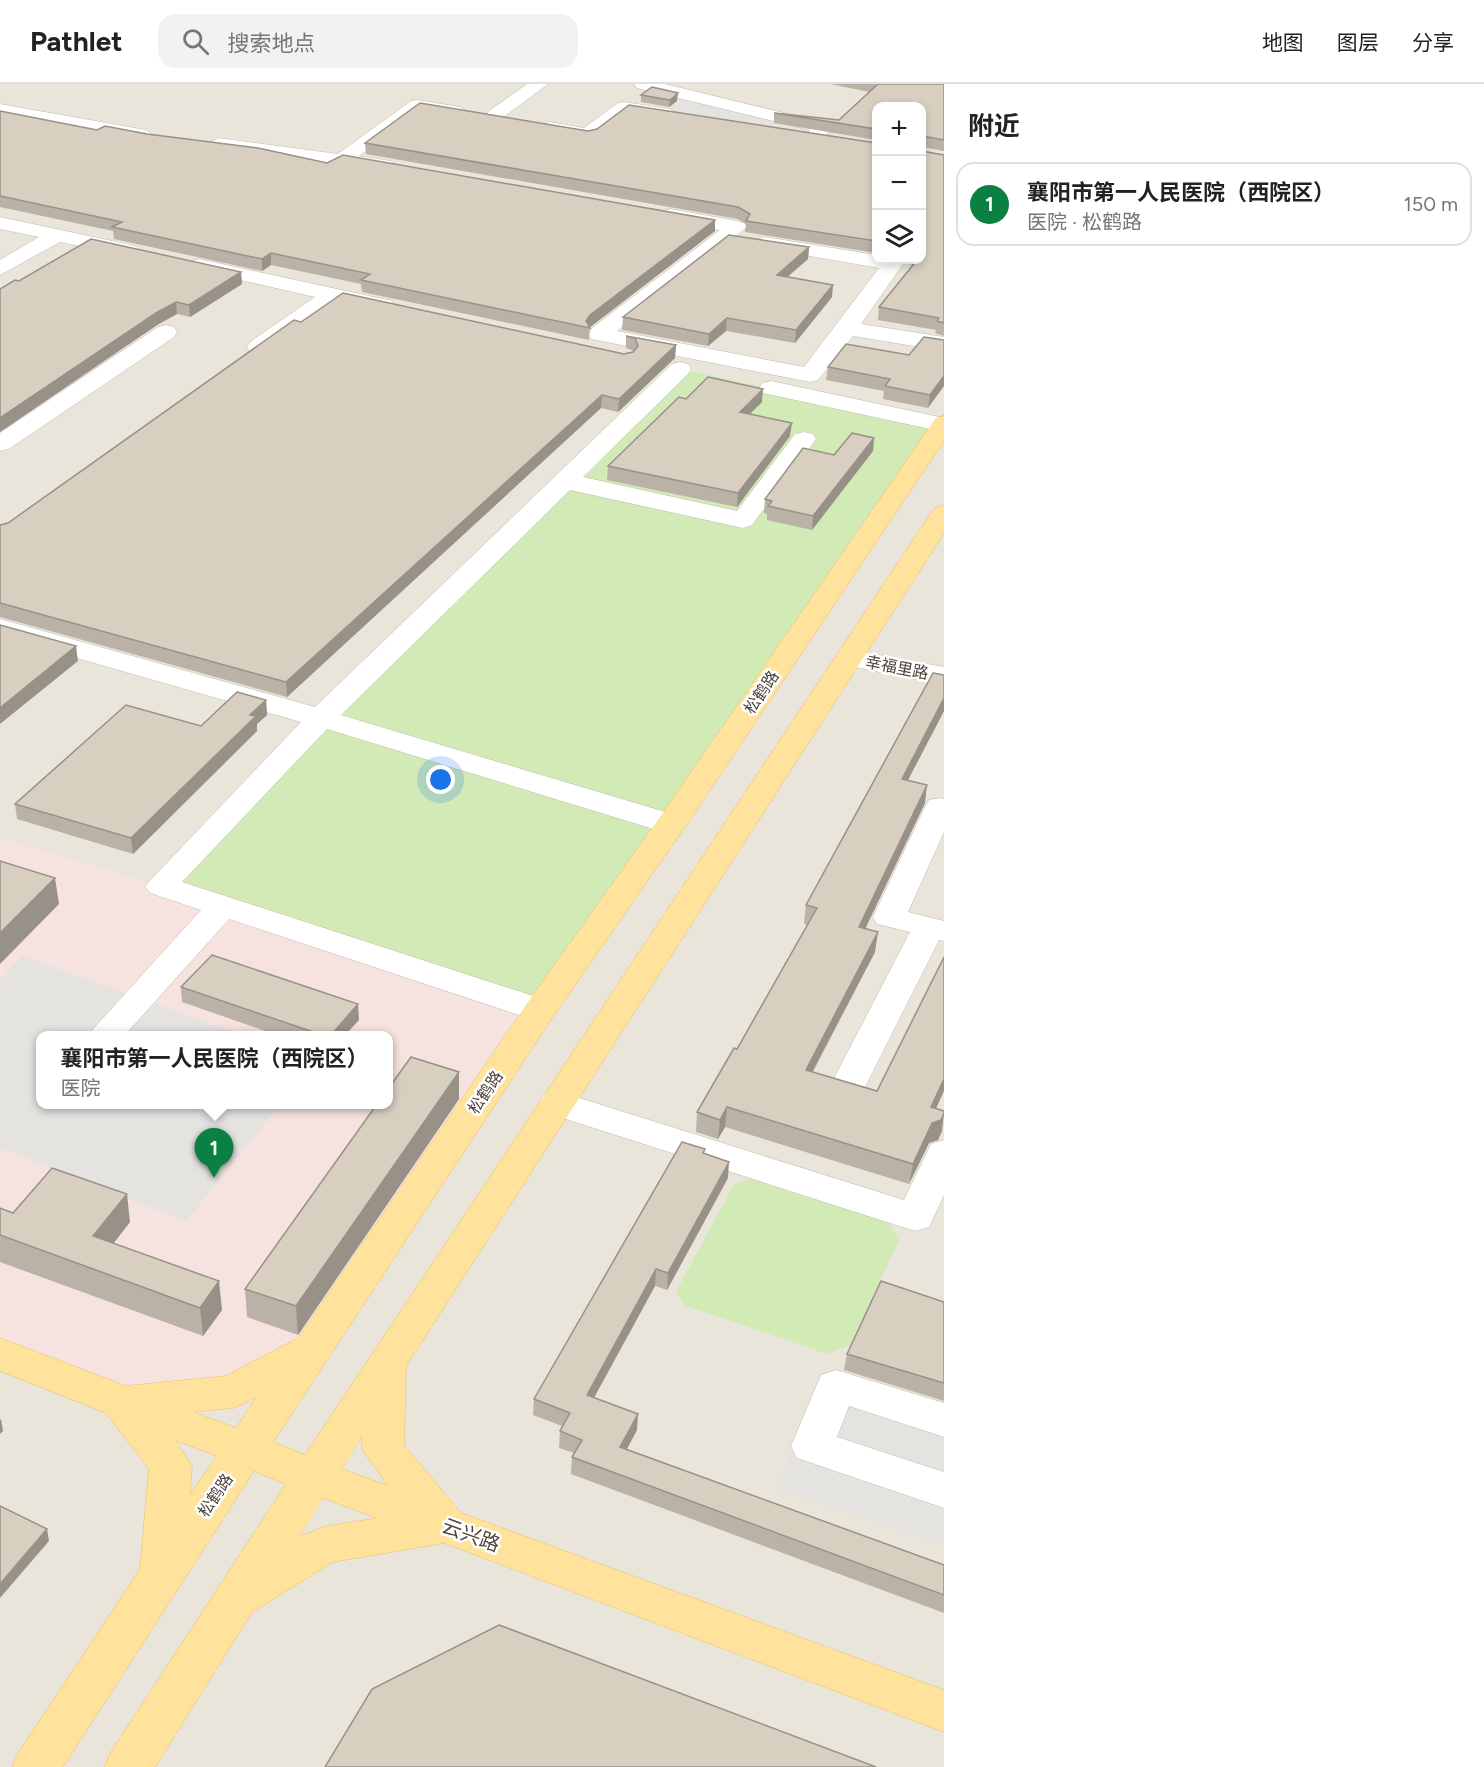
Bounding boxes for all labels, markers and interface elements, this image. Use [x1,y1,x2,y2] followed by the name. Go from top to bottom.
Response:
[158,14,578,68] search box
[30,24,122,58] text: Pathlet
[179,25,212,58] icon: search
[227,30,315,57] text: 搜索地点
[1262,30,1304,55] text: 地图
[1337,30,1379,55] text: 图层
[1412,30,1454,55] text: 分享
[872,102,926,264] map controls
[872,102,926,156] button: +
[968,110,1020,142] text: 附近
[872,156,926,210] button: −
[1027,179,1335,206] text: 襄阳市第一人民医院（西院区）
[985,192,994,216] text: 1
[1403,192,1458,216] text: 150 m
[872,210,926,264] button: layers
[1027,210,1142,234] text: 医院 · 松鹤路
[864,652,930,683] street label: 幸福里路
[740,667,783,717] street label: 松鹤路
[426,765,455,794] your location
[36,1031,393,1109] popup
[60,1045,369,1072] text: 襄阳市第一人民医院（西院区）
[464,1067,507,1117] street label: 松鹤路
[60,1076,100,1100] text: 医院
[194,1128,234,1178] pin: 1
[194,1470,237,1520] street label: 松鹤路
[439,1513,503,1557] street label: 云兴路

